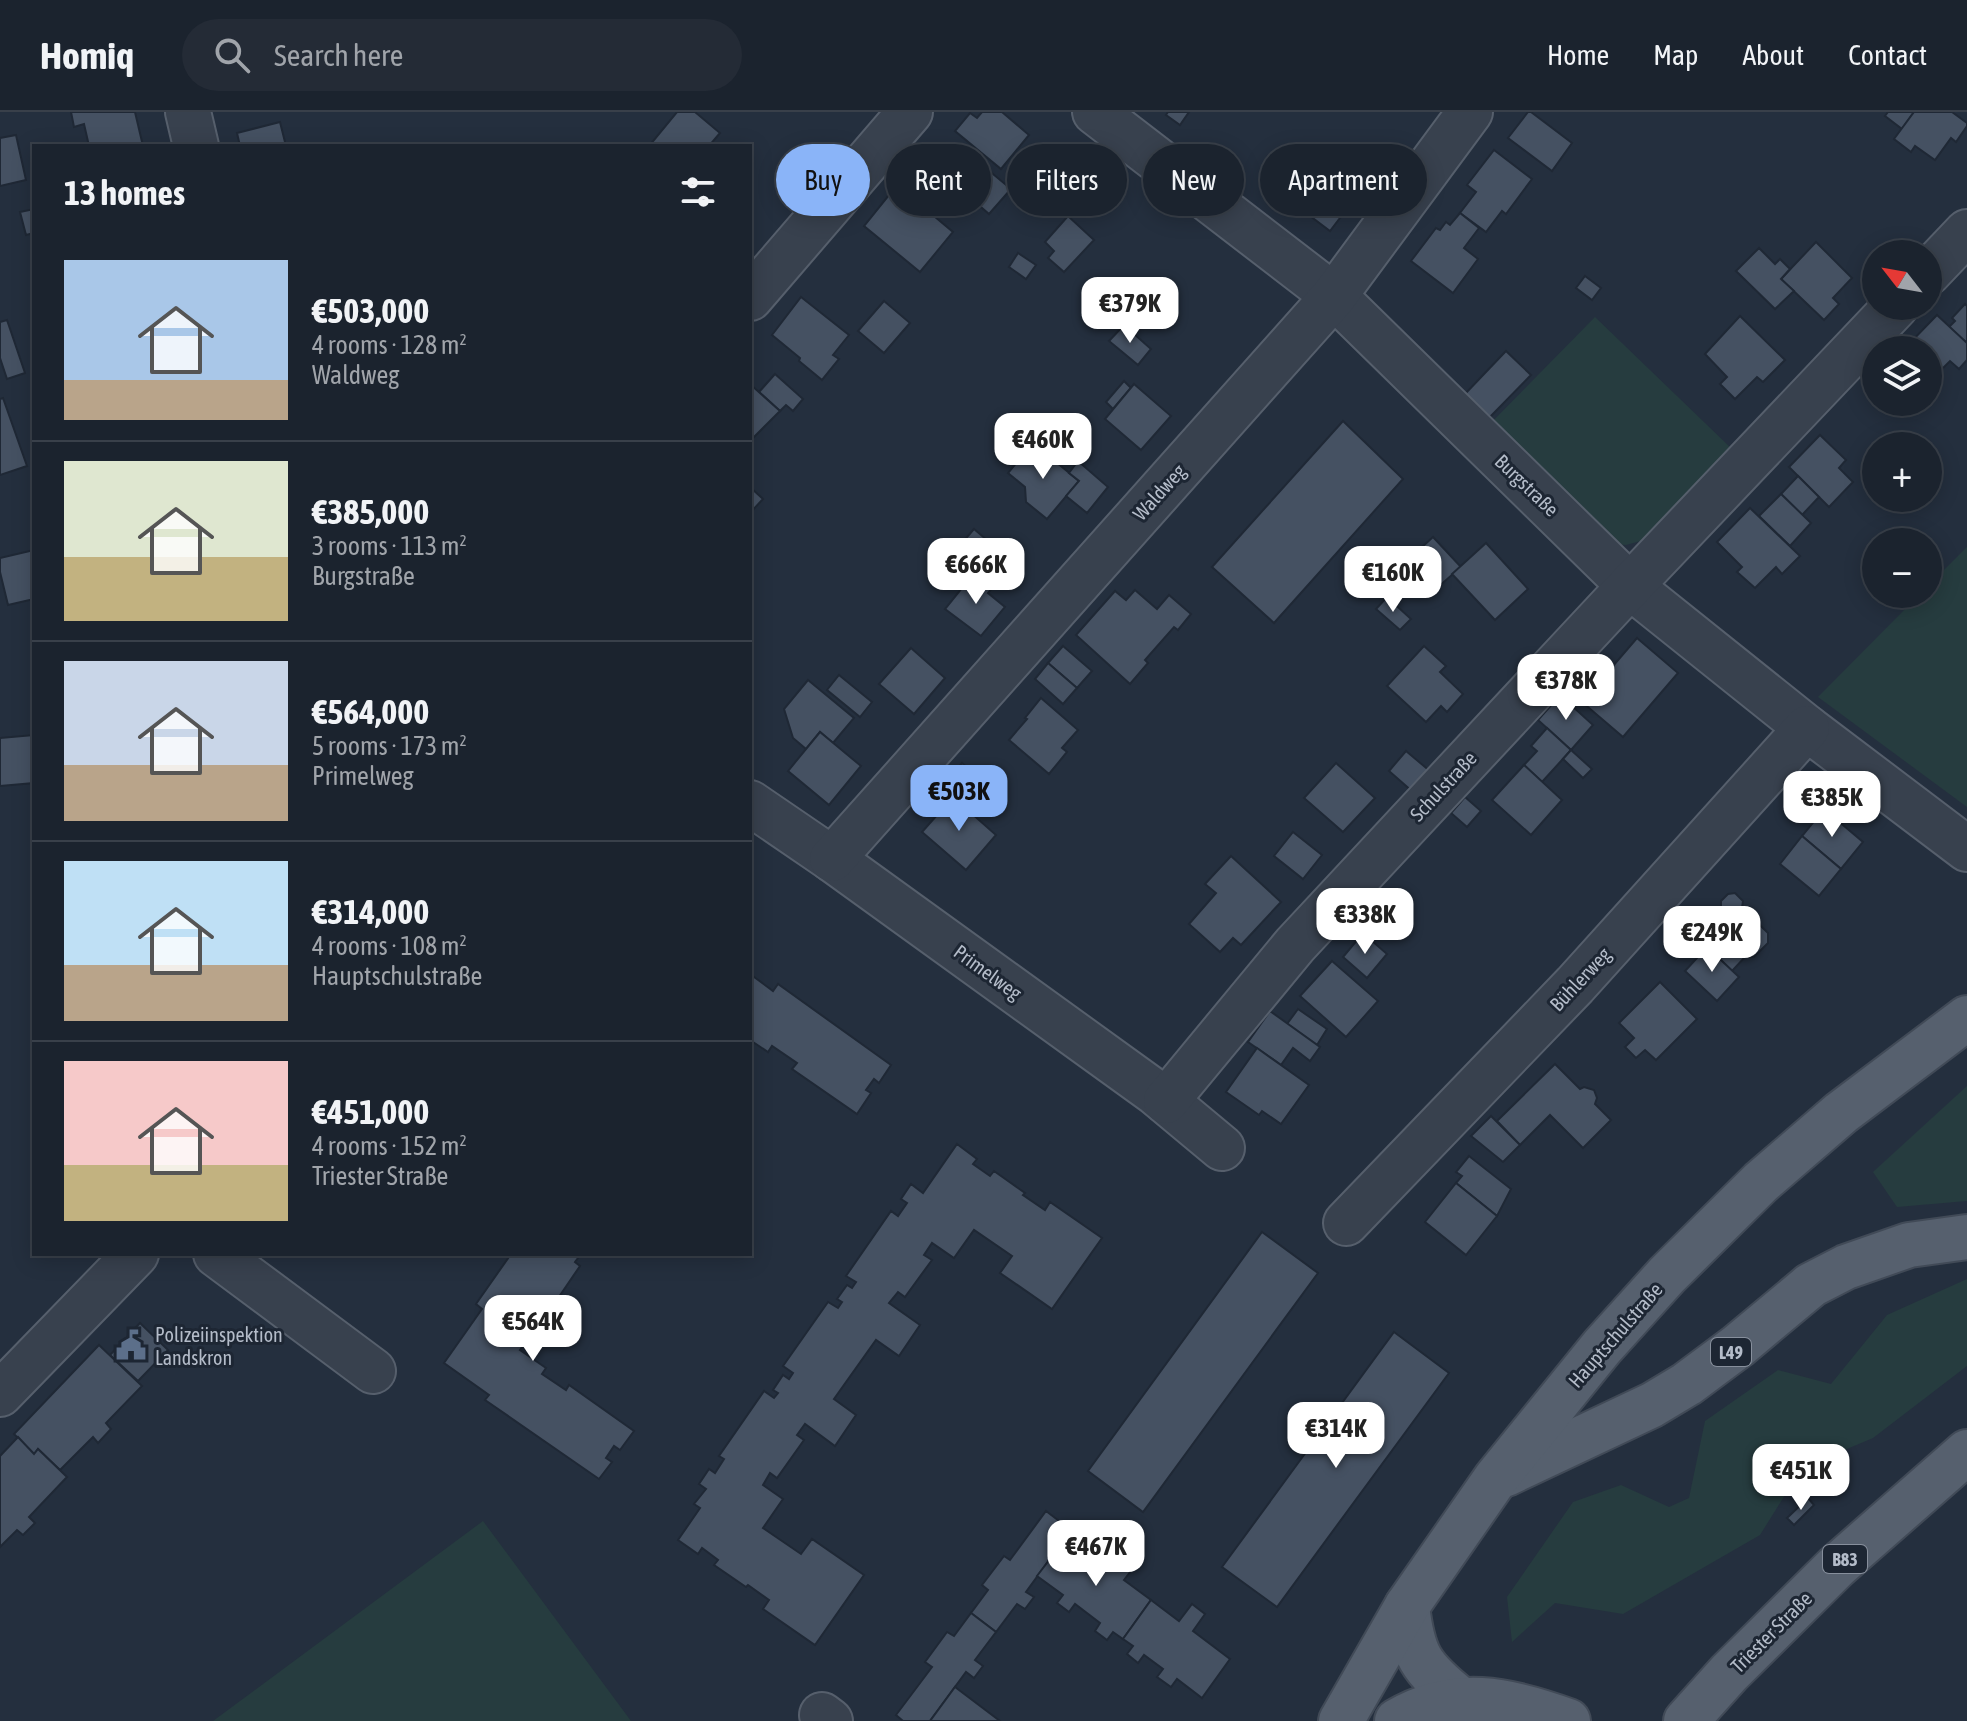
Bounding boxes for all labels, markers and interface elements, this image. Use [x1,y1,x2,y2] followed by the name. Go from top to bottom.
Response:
[182,19,742,91] search box
[210,33,254,77] icon: search
[40,34,134,77] text: Homiq
[274,38,403,72] text: Search here
[1547,39,1609,71] text: Home
[1653,39,1698,71] text: Map
[1742,39,1804,71] text: About
[1848,39,1927,71] text: Contact
[776,144,870,216] chip: Buy
[886,144,991,216] chip: Rent
[1007,144,1127,216] chip: Filters
[1143,144,1244,216] chip: New
[1260,144,1427,216] chip: Apartment
[676,170,720,214] icon: filters
[64,173,185,212] text: 13 homes
[1862,240,1942,320] north arrow
[1862,240,1942,608] map controls
[1074,277,1186,345] pin: €379K
[1099,288,1161,318] text: €379K
[312,291,429,330] text: €503,000
[128,292,224,388] icon: home
[312,330,467,360] text: 4 rooms · 128 m²
[1862,336,1942,416] button: layers
[312,360,399,390] text: Waldweg
[987,413,1099,481] pin: €460K
[1012,424,1074,454] text: €460K
[1862,432,1942,512] button: +
[1491,449,1563,521] street label: Burgstraße
[1128,459,1190,525] street label: Waldweg
[312,492,429,531] text: €385,000
[128,493,224,589] icon: home
[1862,528,1942,608] button: −
[312,531,467,561] text: 3 rooms · 113 m²
[920,538,1032,606] pin: €666K
[1337,546,1449,614] pin: €160K
[945,549,1007,579] text: €666K
[1362,557,1424,587] text: €160K
[312,561,415,591] text: Burgstraße
[1510,654,1622,722] pin: €378K
[1535,665,1597,695] text: €378K
[312,692,429,731] text: €564,000
[128,693,224,789] icon: home
[312,731,467,761] text: 5 rooms · 173 m²
[1405,747,1481,825] street label: Schulstraße
[312,761,414,791] text: Primelweg
[903,765,1015,833] pin: €503K
[1776,771,1888,839] pin: €385K
[928,776,990,806] text: €503K
[1801,782,1863,812] text: €385K
[1309,888,1421,956] pin: €338K
[312,892,429,931] text: €314,000
[128,893,224,989] icon: home
[1334,899,1396,929] text: €338K
[1656,906,1768,974] pin: €249K
[1681,917,1743,947] text: €249K
[312,931,467,961] text: 4 rooms · 108 m²
[950,940,1027,1005] street label: Primelweg
[1545,942,1615,1015] street label: Bühlerweg
[312,961,482,991] text: Hauptschulstraße
[312,1092,429,1131] text: €451,000
[128,1093,224,1189] icon: home
[312,1131,467,1161] text: 4 rooms · 152 m²
[312,1161,448,1191] text: Triester Straße
[1563,1278,1667,1392] street label: Hauptschulstraße
[477,1295,589,1363] pin: €564K
[502,1306,564,1336] text: €564K
[155,1323,283,1369] place label: Polizeiinspektion Landskron
[114,1328,148,1362] public building icon: Polizeiinspektion Landskron
[1711,1338,1751,1366] road number: L49
[1280,1402,1392,1470] pin: €314K
[1305,1413,1367,1443] text: €314K
[1745,1444,1857,1512] pin: €451K
[1770,1455,1832,1485] text: €451K
[1040,1520,1152,1588] pin: €467K
[1065,1531,1127,1561] text: €467K
[1823,1545,1867,1573] road number: B83
[1726,1587,1816,1677] street label: Triester Straße

